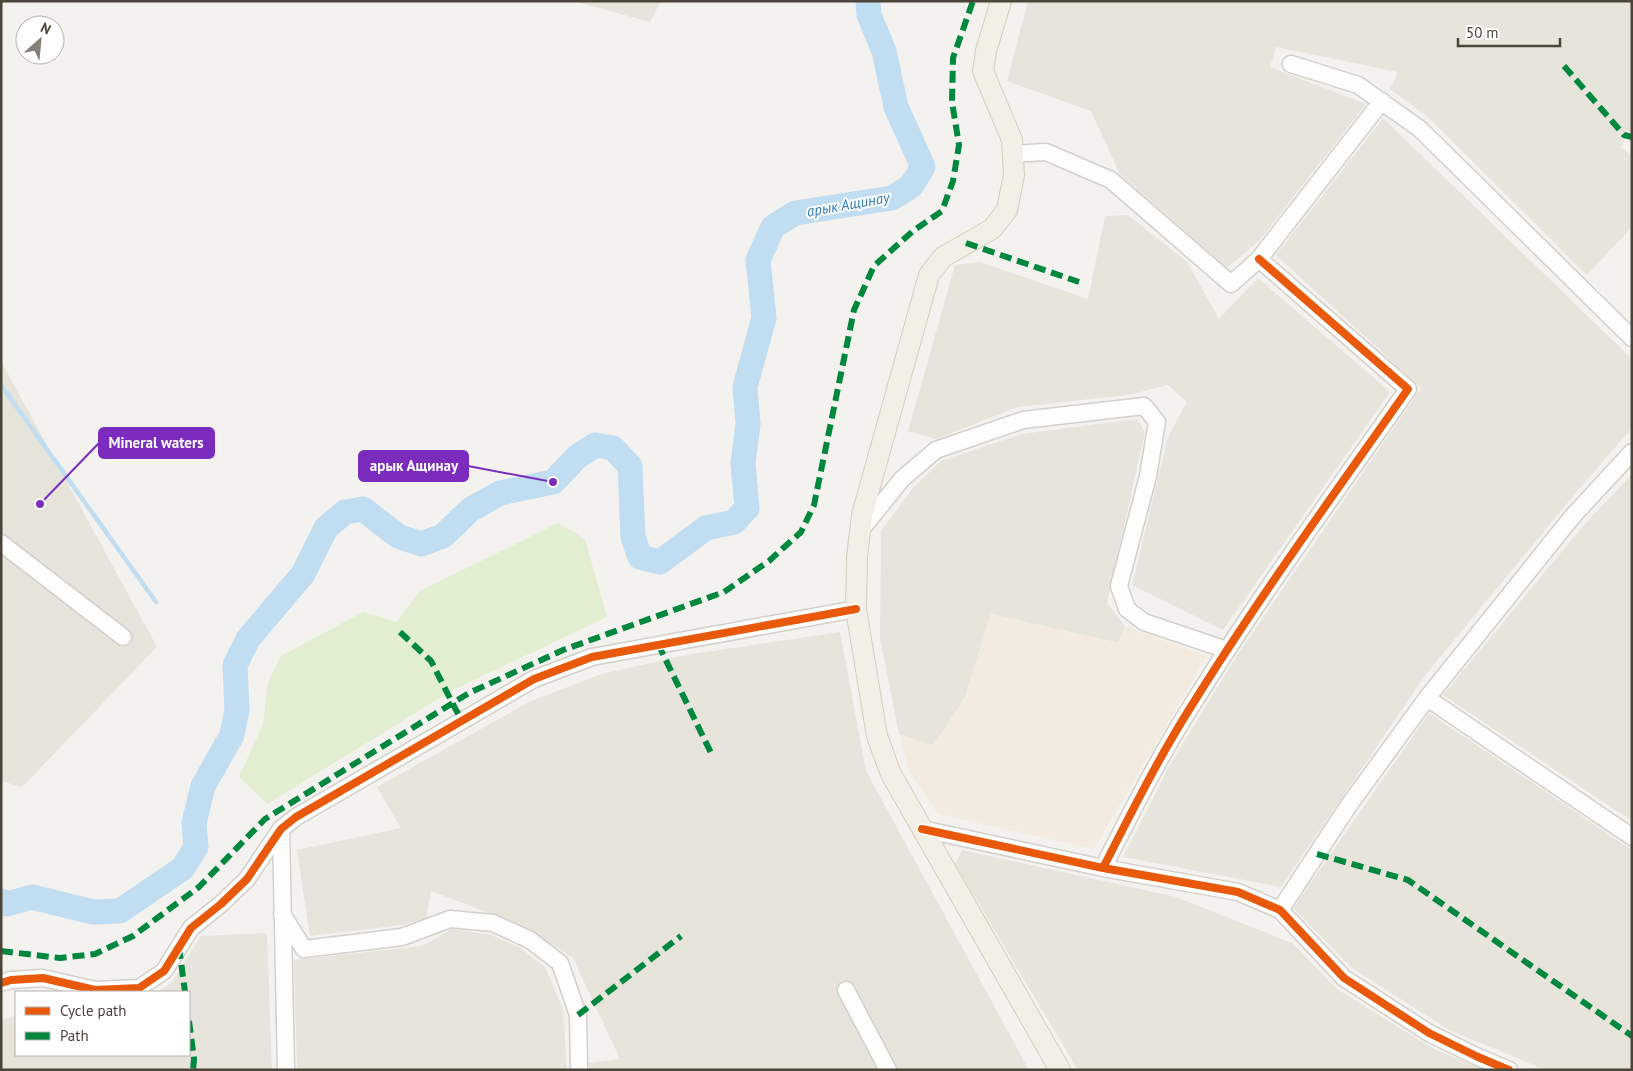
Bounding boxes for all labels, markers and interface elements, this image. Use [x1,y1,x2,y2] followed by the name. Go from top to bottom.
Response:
[15,15,65,65] north arrow
[1458,15,1560,47] scale bar
[38,18,54,39] text: N
[1466,23,1499,42] text: 50 m
[805,187,892,221] water label: арык Ащинау
[99,428,214,458] callout: Mineral waters
[108,433,204,452] text: Mineral waters
[359,451,468,481] callout: арык Ащинау
[370,456,459,475] text: арык Ащинау
[15,991,190,1056] legend
[60,1001,126,1020] text: Cycle path
[60,1026,89,1045] text: Path

